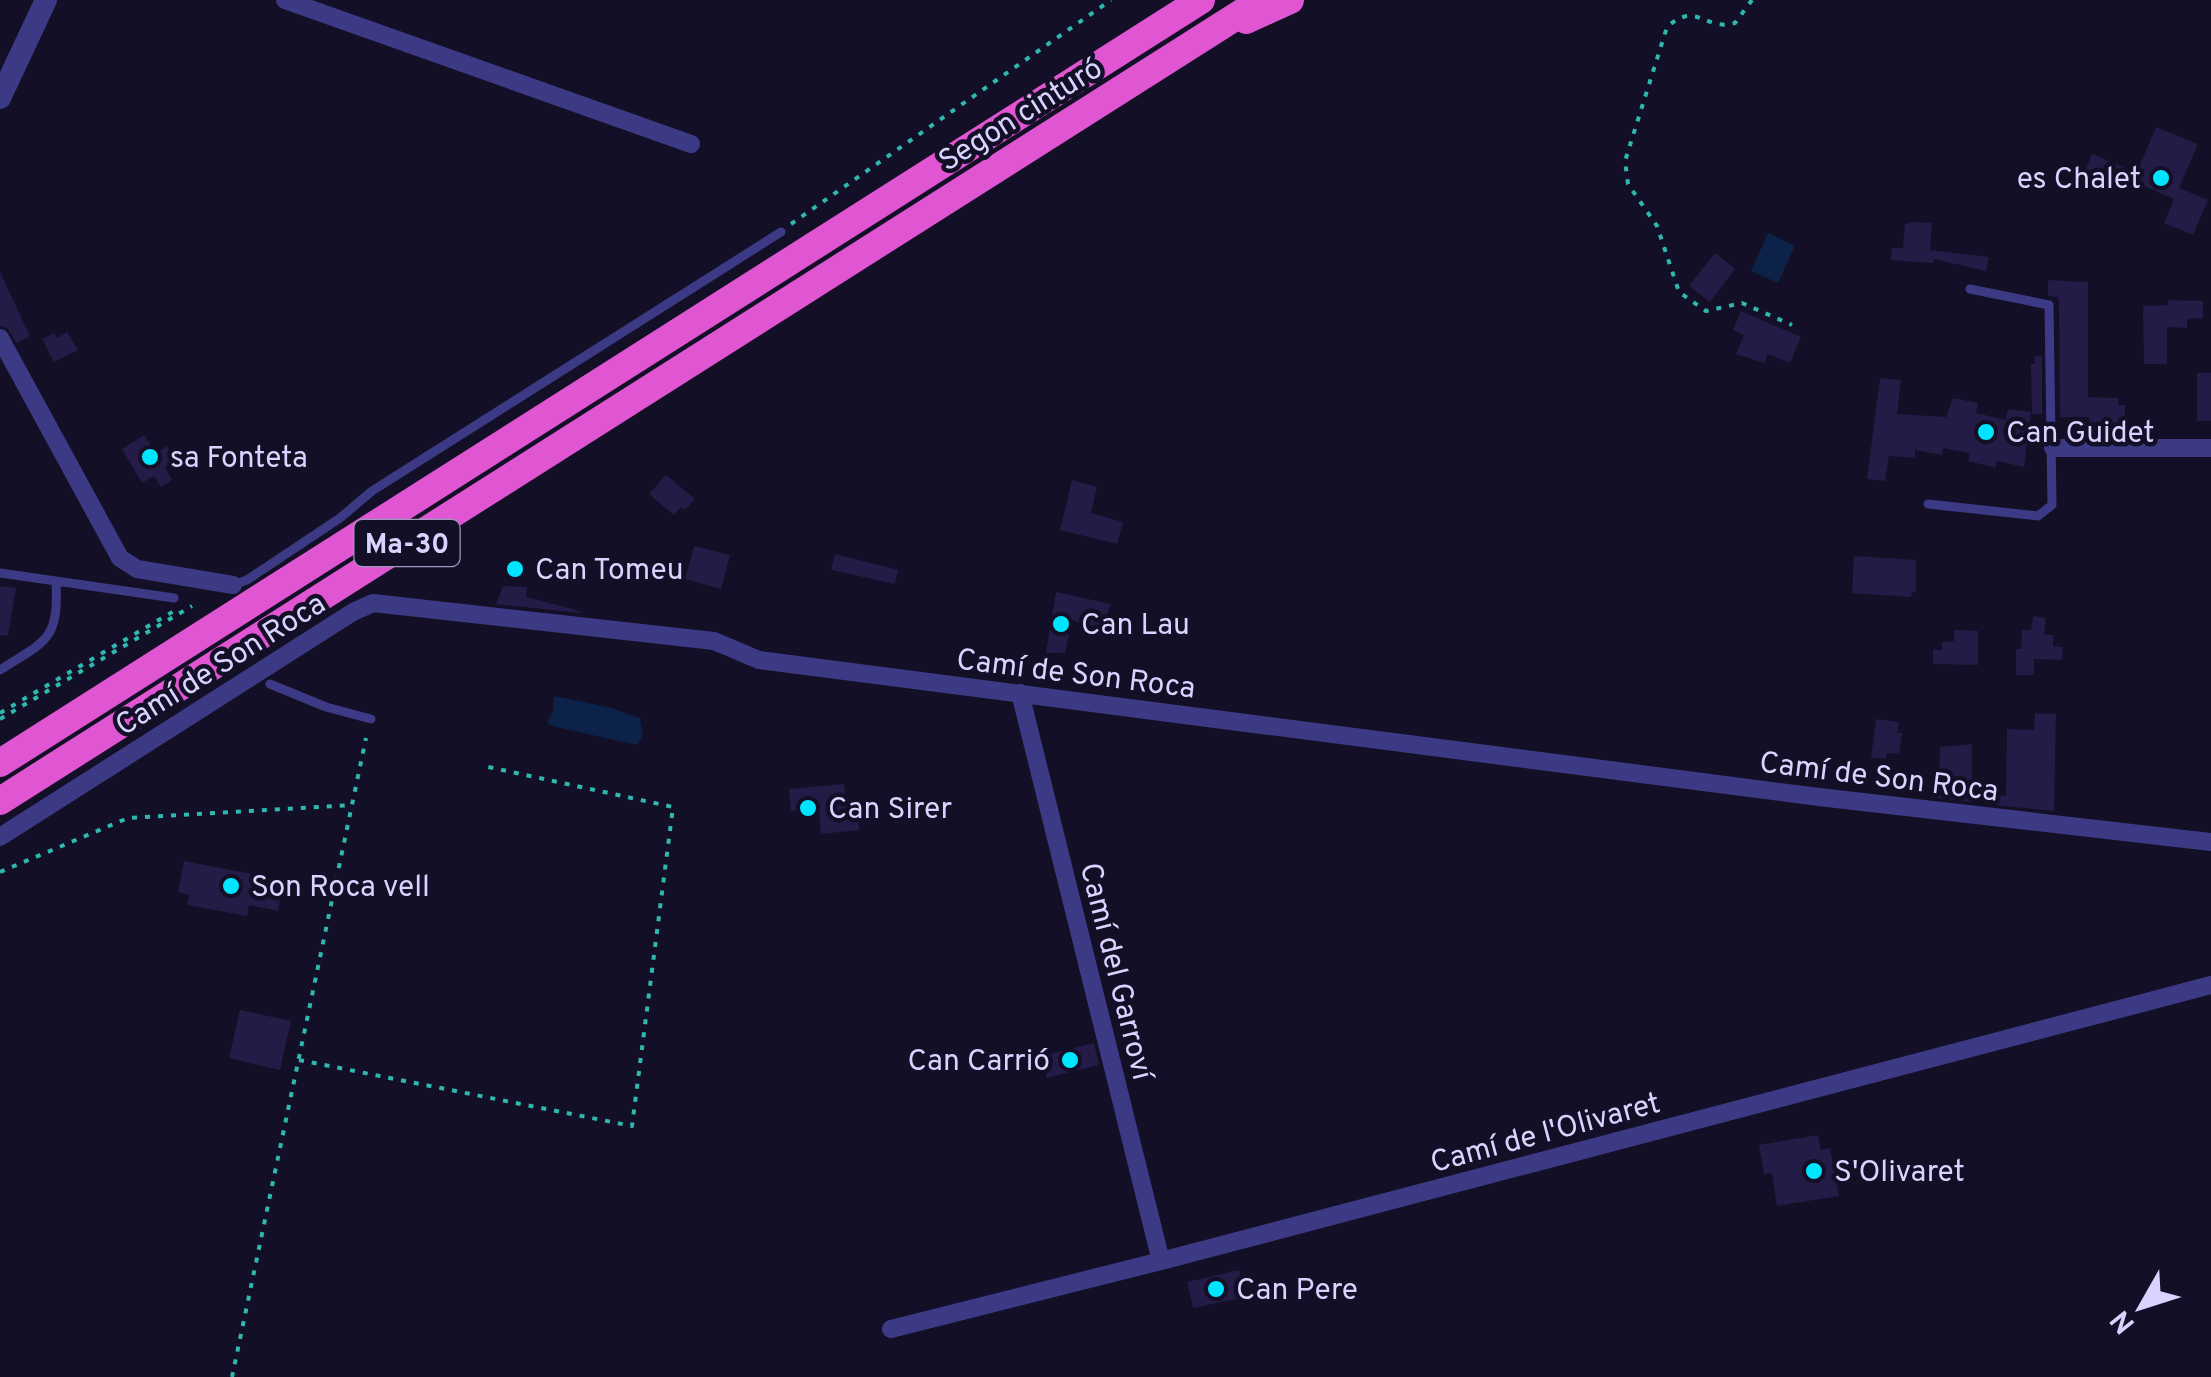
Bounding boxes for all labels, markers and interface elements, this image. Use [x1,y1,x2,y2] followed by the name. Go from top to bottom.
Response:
[933,51,1110,181] street label: Segon cinturó
[2017,162,2141,199] place label: es Chalet
[2150,167,2172,189] marker: es Chalet
[2006,416,2155,453] place label: Can Guidet
[1975,421,1997,443] marker: Can Guidet
[170,441,308,478] place label: sa Fonteta
[139,446,161,468] marker: sa Fonteta
[354,520,460,566] road number: Ma-30
[535,553,684,590] place label: Can Tomeu
[504,558,526,580] marker: Can Tomeu
[110,587,333,746] street label: Camí de Son Roca
[1081,608,1190,645] place label: Can Lau
[1050,613,1072,635] marker: Can Lau
[954,642,1197,709] street label: Camí de Son Roca
[1757,745,2000,812] street label: Camí de Son Roca
[828,792,952,829] place label: Can Sirer
[797,797,819,819] marker: Can Sirer
[1070,859,1160,1086] street label: Camí del Garroví
[251,870,430,907] place label: Son Roca vell
[220,875,242,897] marker: Son Roca vell
[907,1044,1050,1081] place label: Can Carrió
[1059,1049,1081,1071] marker: Can Carrió
[1427,1086,1665,1183] street label: Camí de l'Olivaret
[1834,1155,1965,1192] place label: S'Olivaret
[1803,1160,1825,1182] marker: S'Olivaret
[2091,1257,2191,1357] north arrow
[1236,1273,1358,1310] place label: Can Pere
[1205,1278,1227,1300] marker: Can Pere
[2104,1302,2144,1340] text: N

